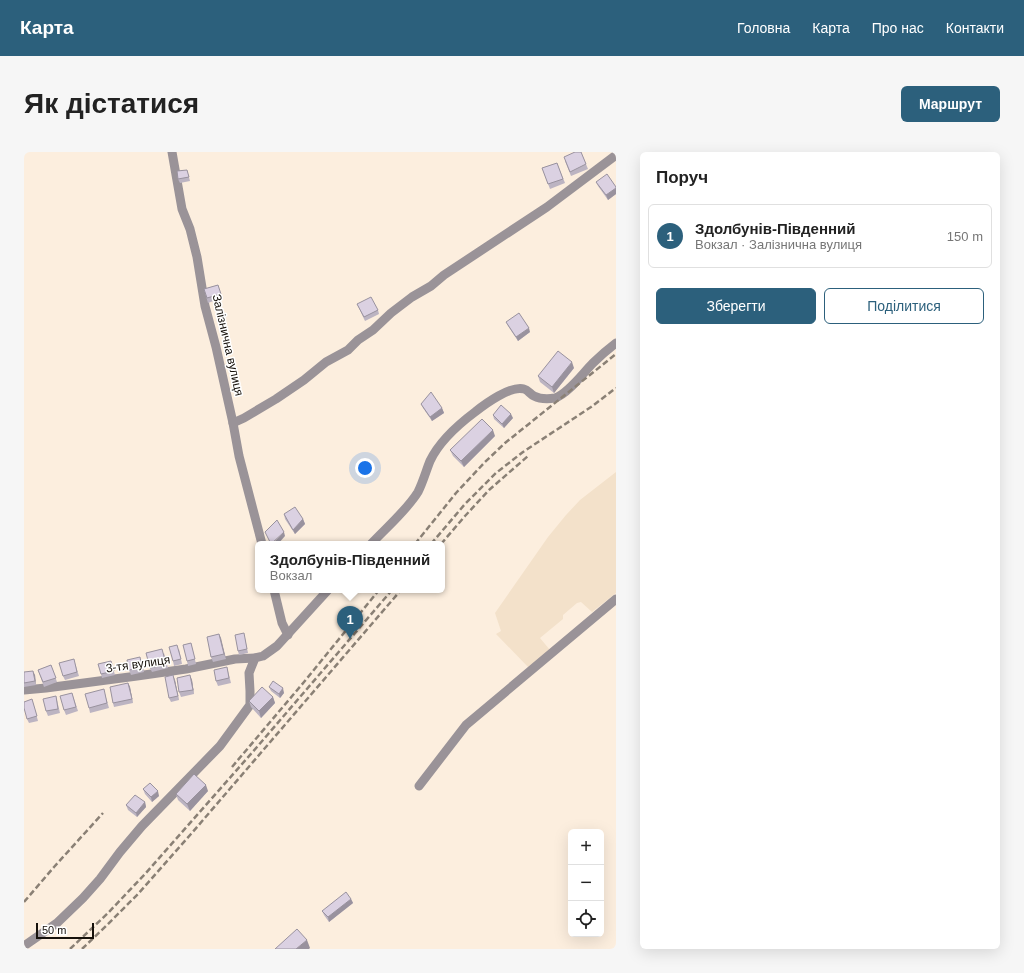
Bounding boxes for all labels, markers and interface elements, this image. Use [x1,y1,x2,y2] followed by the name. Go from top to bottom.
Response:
[20,17,74,38] text: Карта
[737,20,790,36] text: Головна
[812,20,850,36] text: Карта
[872,20,924,36] text: Про нас
[946,20,1004,36] text: Контакти
[901,86,1000,122] button: Маршрут
[24,88,199,119] text: Як дістатися
[656,168,708,187] text: Поруч
[695,220,856,237] text: Здолбунів-Південний
[666,229,674,244] text: 1
[947,229,983,244] text: 150 m
[695,237,862,252] text: Вокзал · Залізнична вулиця
[656,288,816,324] button: Зберегти
[824,288,984,324] button: Поділитися
[209,293,247,397] street label: Залізнична вулиця
[355,458,375,478] your location
[255,541,445,593] popup
[270,551,430,568] text: Здолбунів-Південний
[270,568,312,583] text: Вокзал
[337,606,363,639] pin: 1
[105,653,171,675] street label: 3-тя вулиця
[568,829,604,937] map controls
[568,829,604,865] button: +
[568,865,604,901] button: −
[568,901,604,937] button: locate
[36,921,94,940] scale bar
[42,924,66,936] text: 50 m

